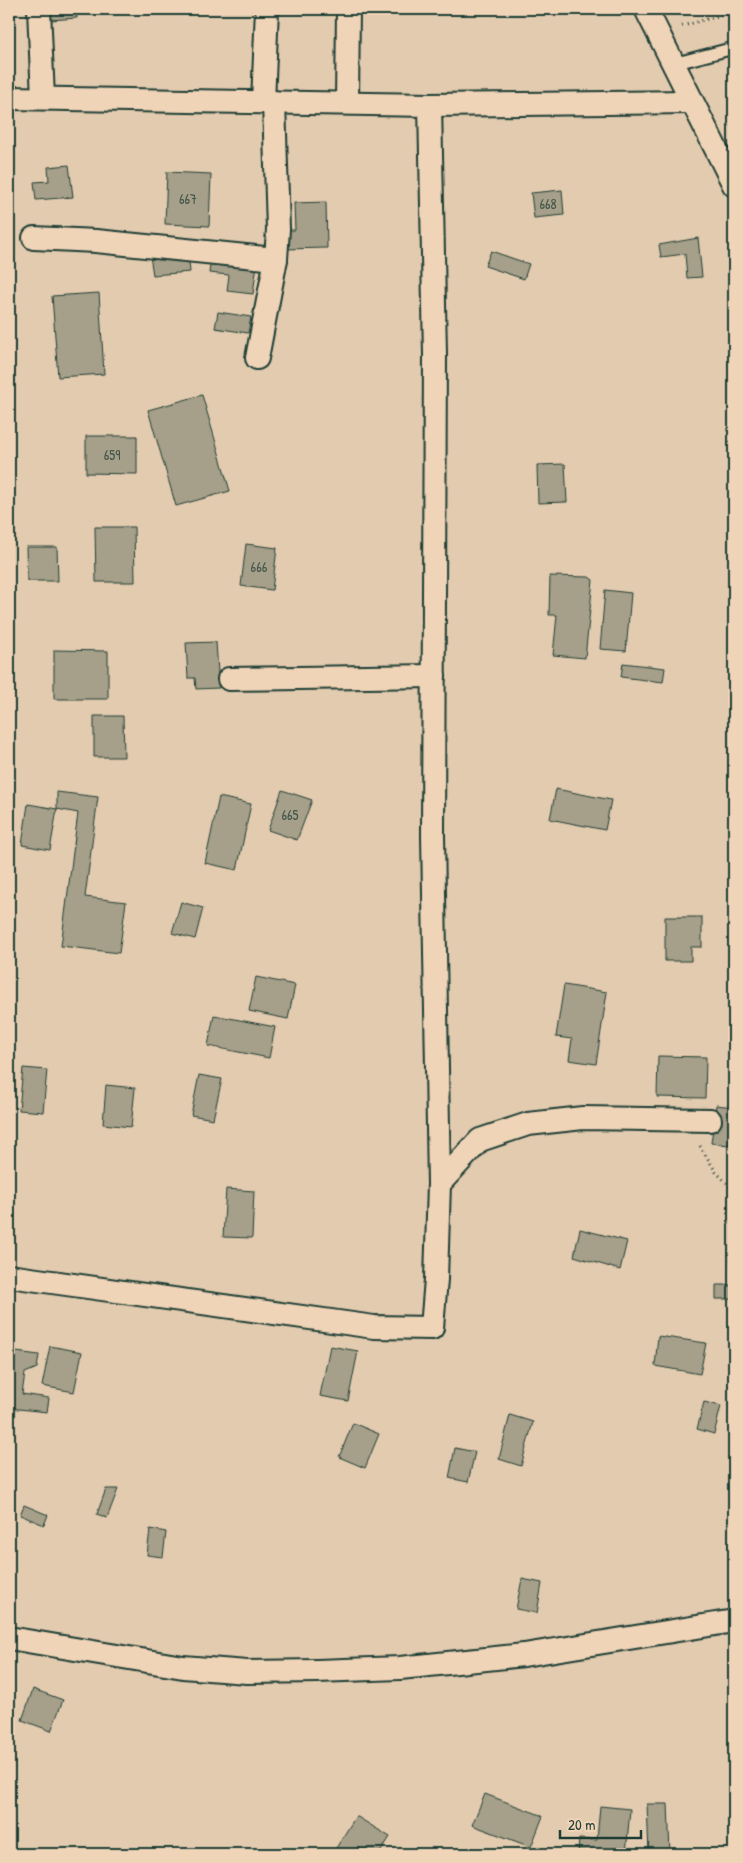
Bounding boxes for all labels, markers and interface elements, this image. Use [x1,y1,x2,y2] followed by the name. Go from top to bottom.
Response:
[179,189,197,208] house number: 667
[539,194,557,213] house number: 668
[104,445,120,464] house number: 659
[251,557,268,576] house number: 666
[281,805,299,824] house number: 665
[560,1808,642,1840] scale bar
[568,1814,595,1835] text: 20 m

